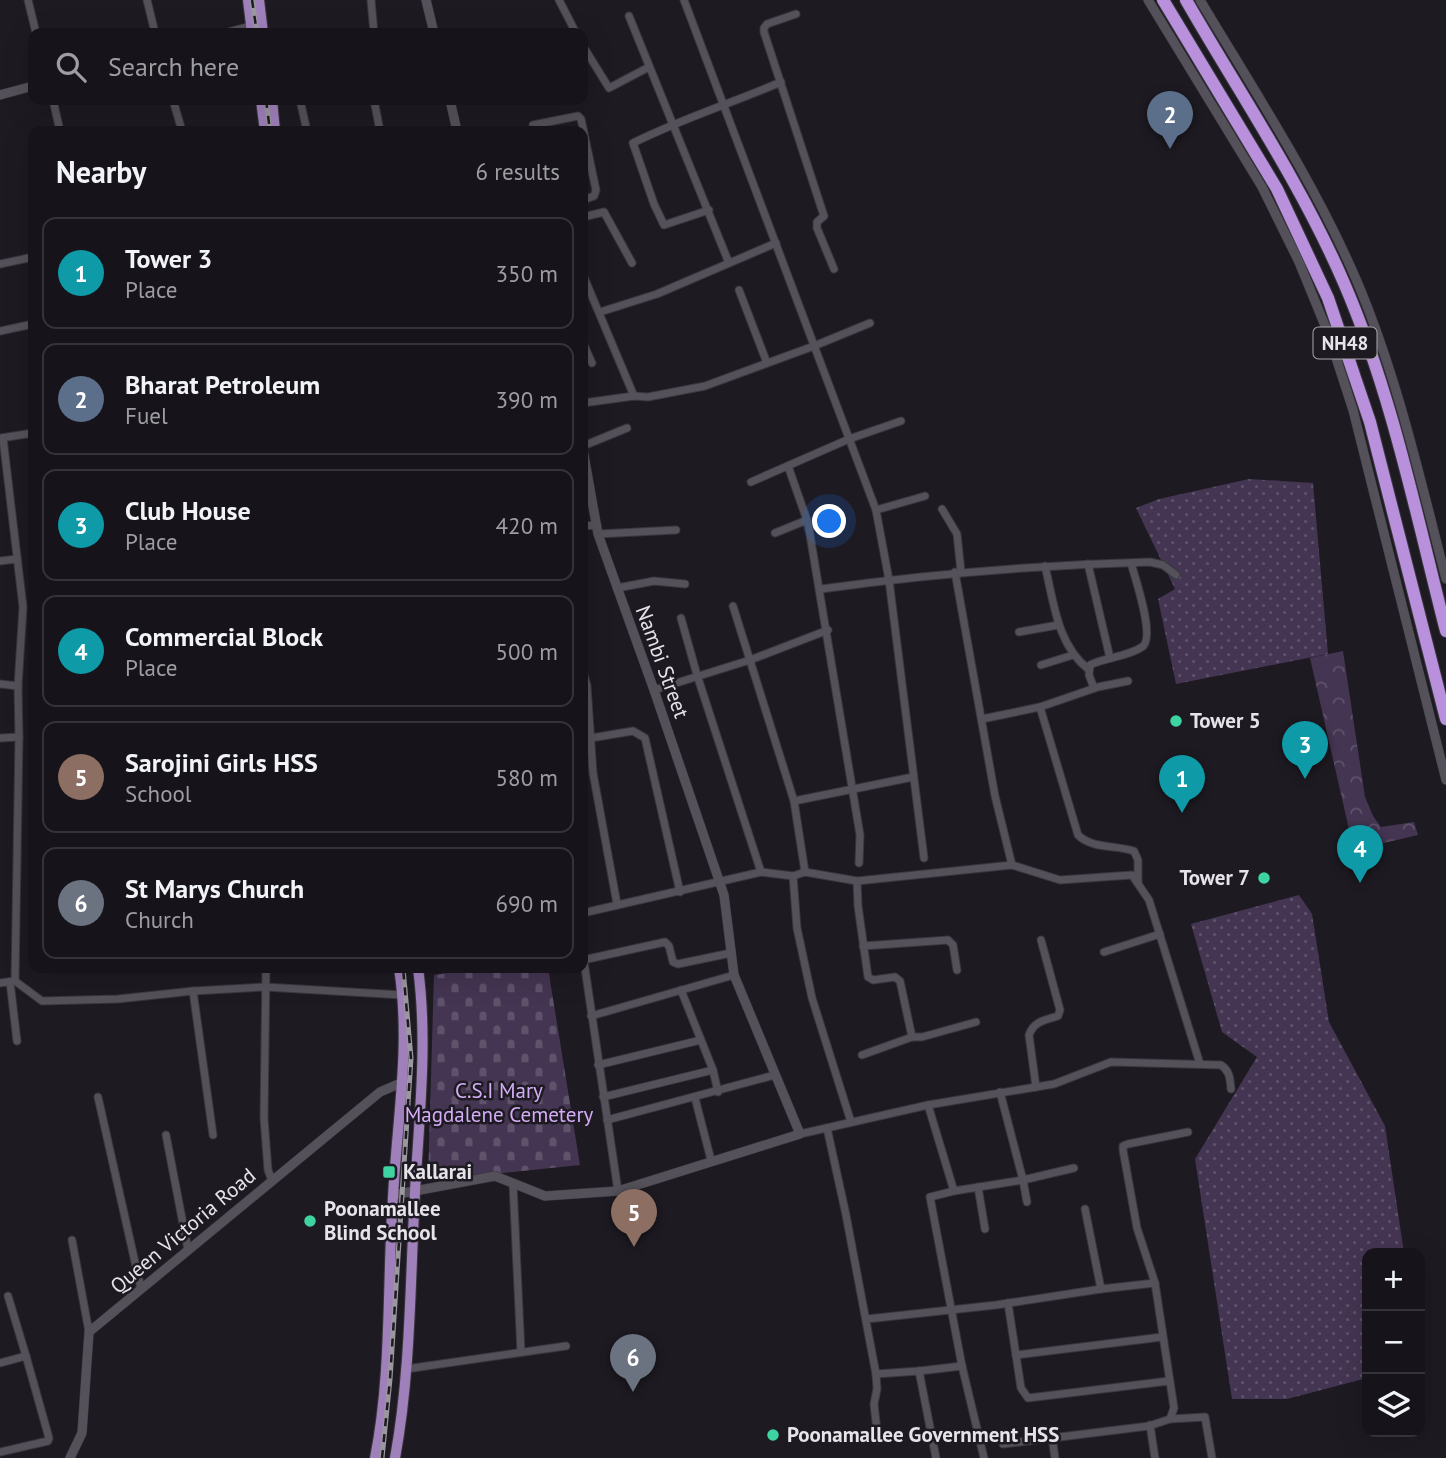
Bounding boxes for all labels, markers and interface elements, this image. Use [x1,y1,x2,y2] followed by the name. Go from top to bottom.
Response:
[28,28,588,105] search box
[52,48,90,86] icon: search
[108,50,239,83] text: Search here
[1147,91,1193,149] pin: 2
[56,152,146,191] text: Nearby
[476,157,560,186] text: 6 results
[125,242,212,275] text: Tower 3
[74,259,88,288] text: 1
[496,259,558,288] text: 350 m
[125,275,178,304] text: Place
[1314,328,1376,358] road number: NH48
[125,368,320,401] text: Bharat Petroleum
[74,385,88,414] text: 2
[496,385,558,414] text: 390 m
[125,401,168,430] text: Fuel
[125,494,251,527] text: Club House
[812,504,846,538] your location
[74,511,88,540] text: 3
[496,511,558,540] text: 420 m
[125,527,178,556] text: Place
[630,602,695,722] street label: Nambi Street
[125,620,323,653] text: Commercial Block
[74,637,88,666] text: 4
[496,637,558,666] text: 500 m
[125,653,178,682] text: Place
[1190,707,1261,734] place label: Tower 5
[1168,713,1184,729] marker: Tower 5
[1282,721,1328,779] pin: 3
[125,746,318,779] text: Sarojini Girls HSS
[1159,755,1205,813] pin: 1
[74,763,88,792] text: 5
[496,763,558,792] text: 580 m
[125,779,192,808] text: School
[1337,825,1383,883] pin: 4
[1179,864,1250,891] place label: Tower 7
[1256,870,1272,886] marker: Tower 7
[125,872,304,905] text: St Marys Church
[74,889,88,918] text: 6
[496,889,558,918] text: 690 m
[125,905,194,934] text: Church
[405,1077,594,1128] park label: C.S.I Mary Magdalene Cemetery
[403,1158,472,1185] place label: Kallarai
[104,1162,261,1299] street label: Queen Victoria Road
[381,1164,397,1180] marker: Kallarai
[611,1189,657,1247] pin: 5
[324,1195,441,1246] place label: Poonamallee Blind School
[302,1213,318,1229] marker: Poonamallee Blind School
[1362,1248,1425,1437] map controls
[1362,1248,1425,1311] button: +
[1362,1311,1425,1374] button: −
[610,1334,656,1392] pin: 6
[1362,1374,1425,1437] button: layers
[787,1421,1059,1448] place label: Poonamallee Government HSS
[765,1427,781,1443] marker: Poonamallee Government HSS

